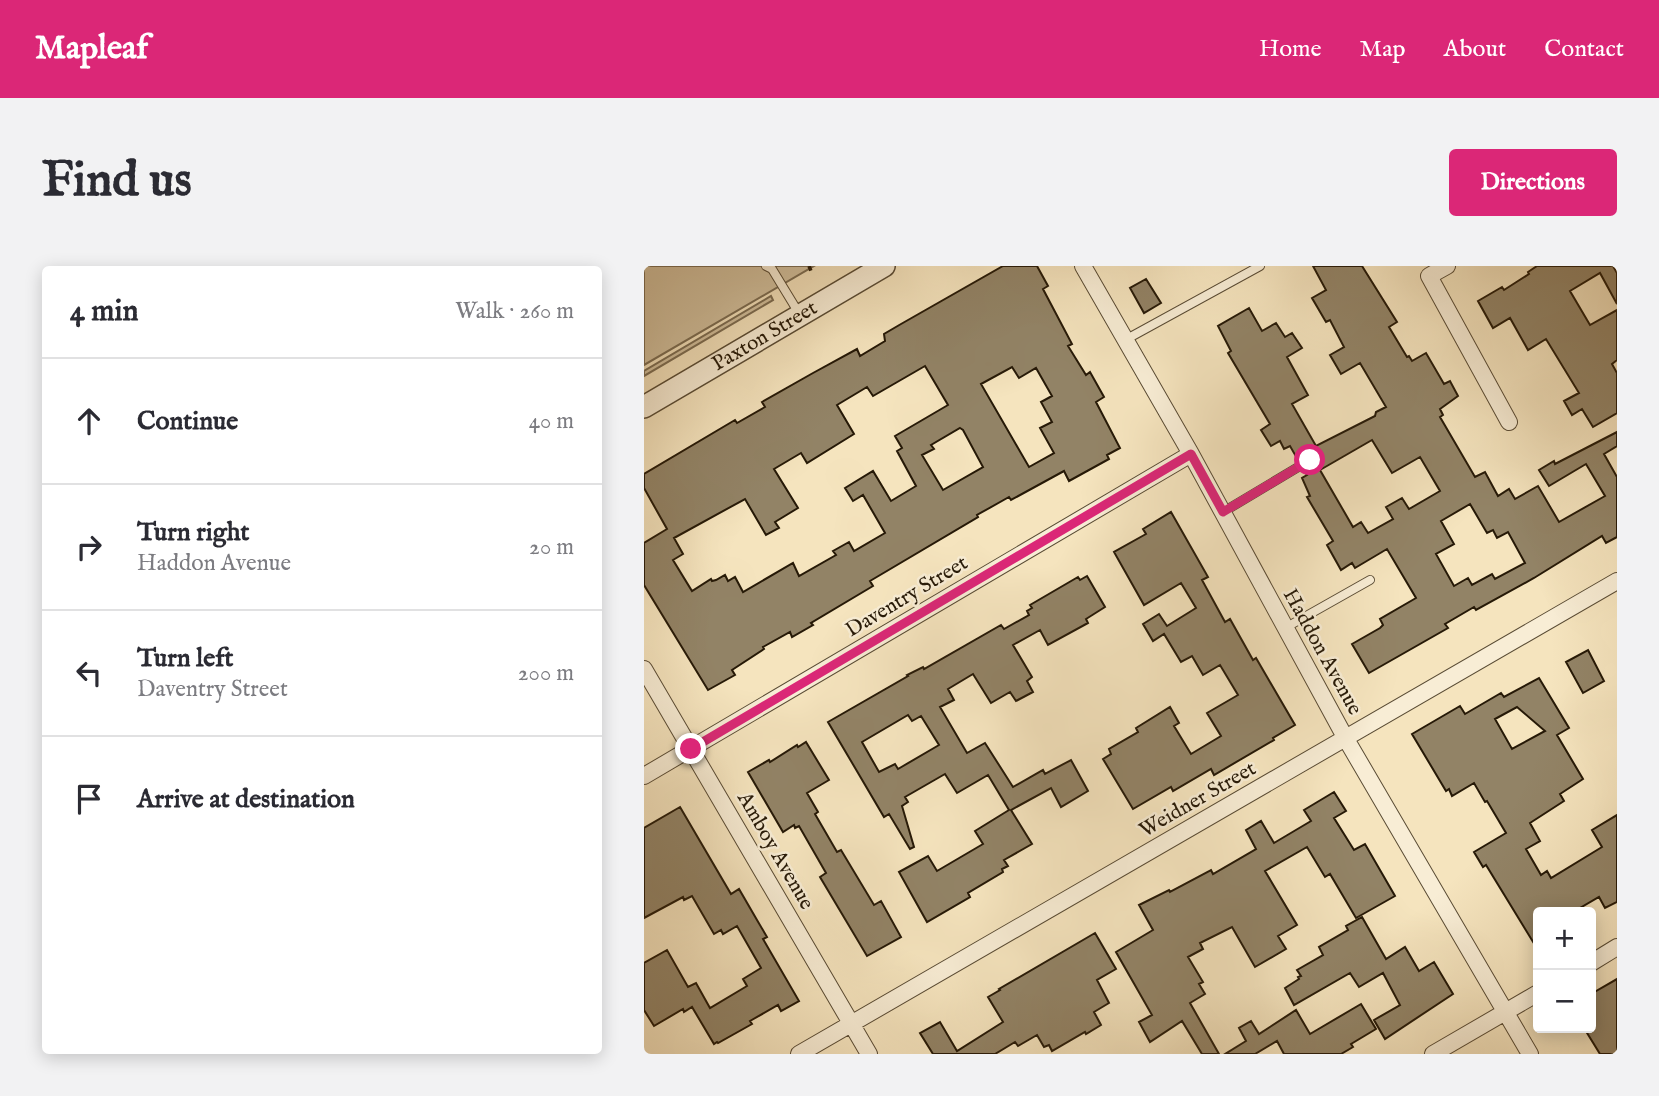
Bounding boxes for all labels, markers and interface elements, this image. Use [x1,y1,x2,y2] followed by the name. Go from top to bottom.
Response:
[35,28,148,70] text: Mapleaf
[1259,34,1322,65] text: Home
[1360,34,1406,65] text: Map
[1444,34,1506,65] text: About
[1544,34,1624,65] text: Contact
[1449,149,1617,216] button: Directions
[42,151,192,213] text: Find us
[70,293,138,331] text: 4 min
[707,295,822,378] street label: Paxton Street
[455,297,574,326] text: Walk · 260 m
[70,402,108,440] icon: ahead
[137,405,238,438] text: Continue
[529,407,574,436] text: 40 m
[1294,444,1325,475] route start
[137,516,250,549] text: Turn right
[70,528,108,566] icon: right
[529,533,574,562] text: 20 m
[137,549,291,578] text: Haddon Avenue
[841,550,973,644] street label: Daventry Street
[1276,584,1368,720] street label: Haddon Avenue
[137,642,234,675] text: Turn left
[70,654,108,692] icon: left
[518,659,574,688] text: 200 m
[137,675,288,704] text: Daventry Street
[675,733,706,764] route end
[1135,756,1261,844] street label: Weidner Street
[70,780,108,818] icon: arrive
[137,783,355,816] text: Arrive at destination
[730,786,820,915] street label: Amboy Avenue
[1533,907,1596,1033] map controls
[1533,907,1596,970] button: +
[1533,970,1596,1033] button: −

